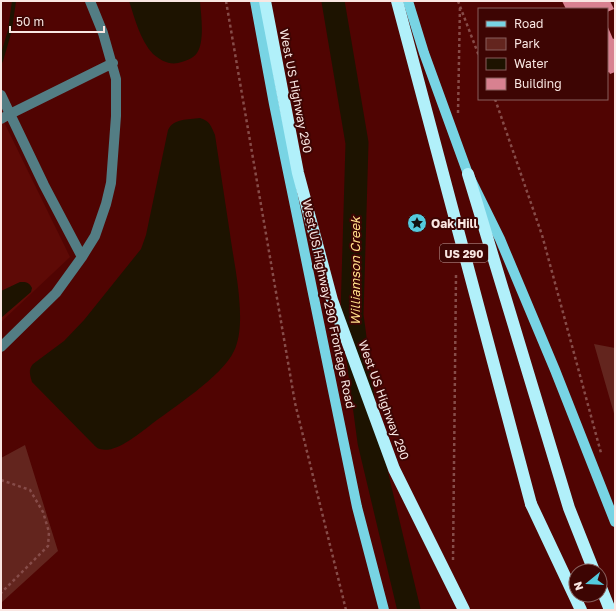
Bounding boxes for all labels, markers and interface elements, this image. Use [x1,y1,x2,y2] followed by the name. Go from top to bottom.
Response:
[10,8,104,34] scale bar
[478,8,608,100] legend
[16,14,44,29] text: 50 m
[514,16,543,31] text: Road
[277,28,315,154] street label: West US Highway 290
[514,36,540,51] text: Park
[514,56,548,71] text: Water
[514,76,562,91] text: Building
[299,198,359,410] street label: West US Highway 290 Frontage Road
[406,212,428,234] place icon: Oak Hill
[347,215,363,325] water label: Williamson Creek
[431,216,478,231] place label: Oak Hill
[440,244,488,262] road number: US 290
[355,338,413,462] street label: West US Highway 290
[568,563,608,603] north arrow
[571,580,585,592] text: N

